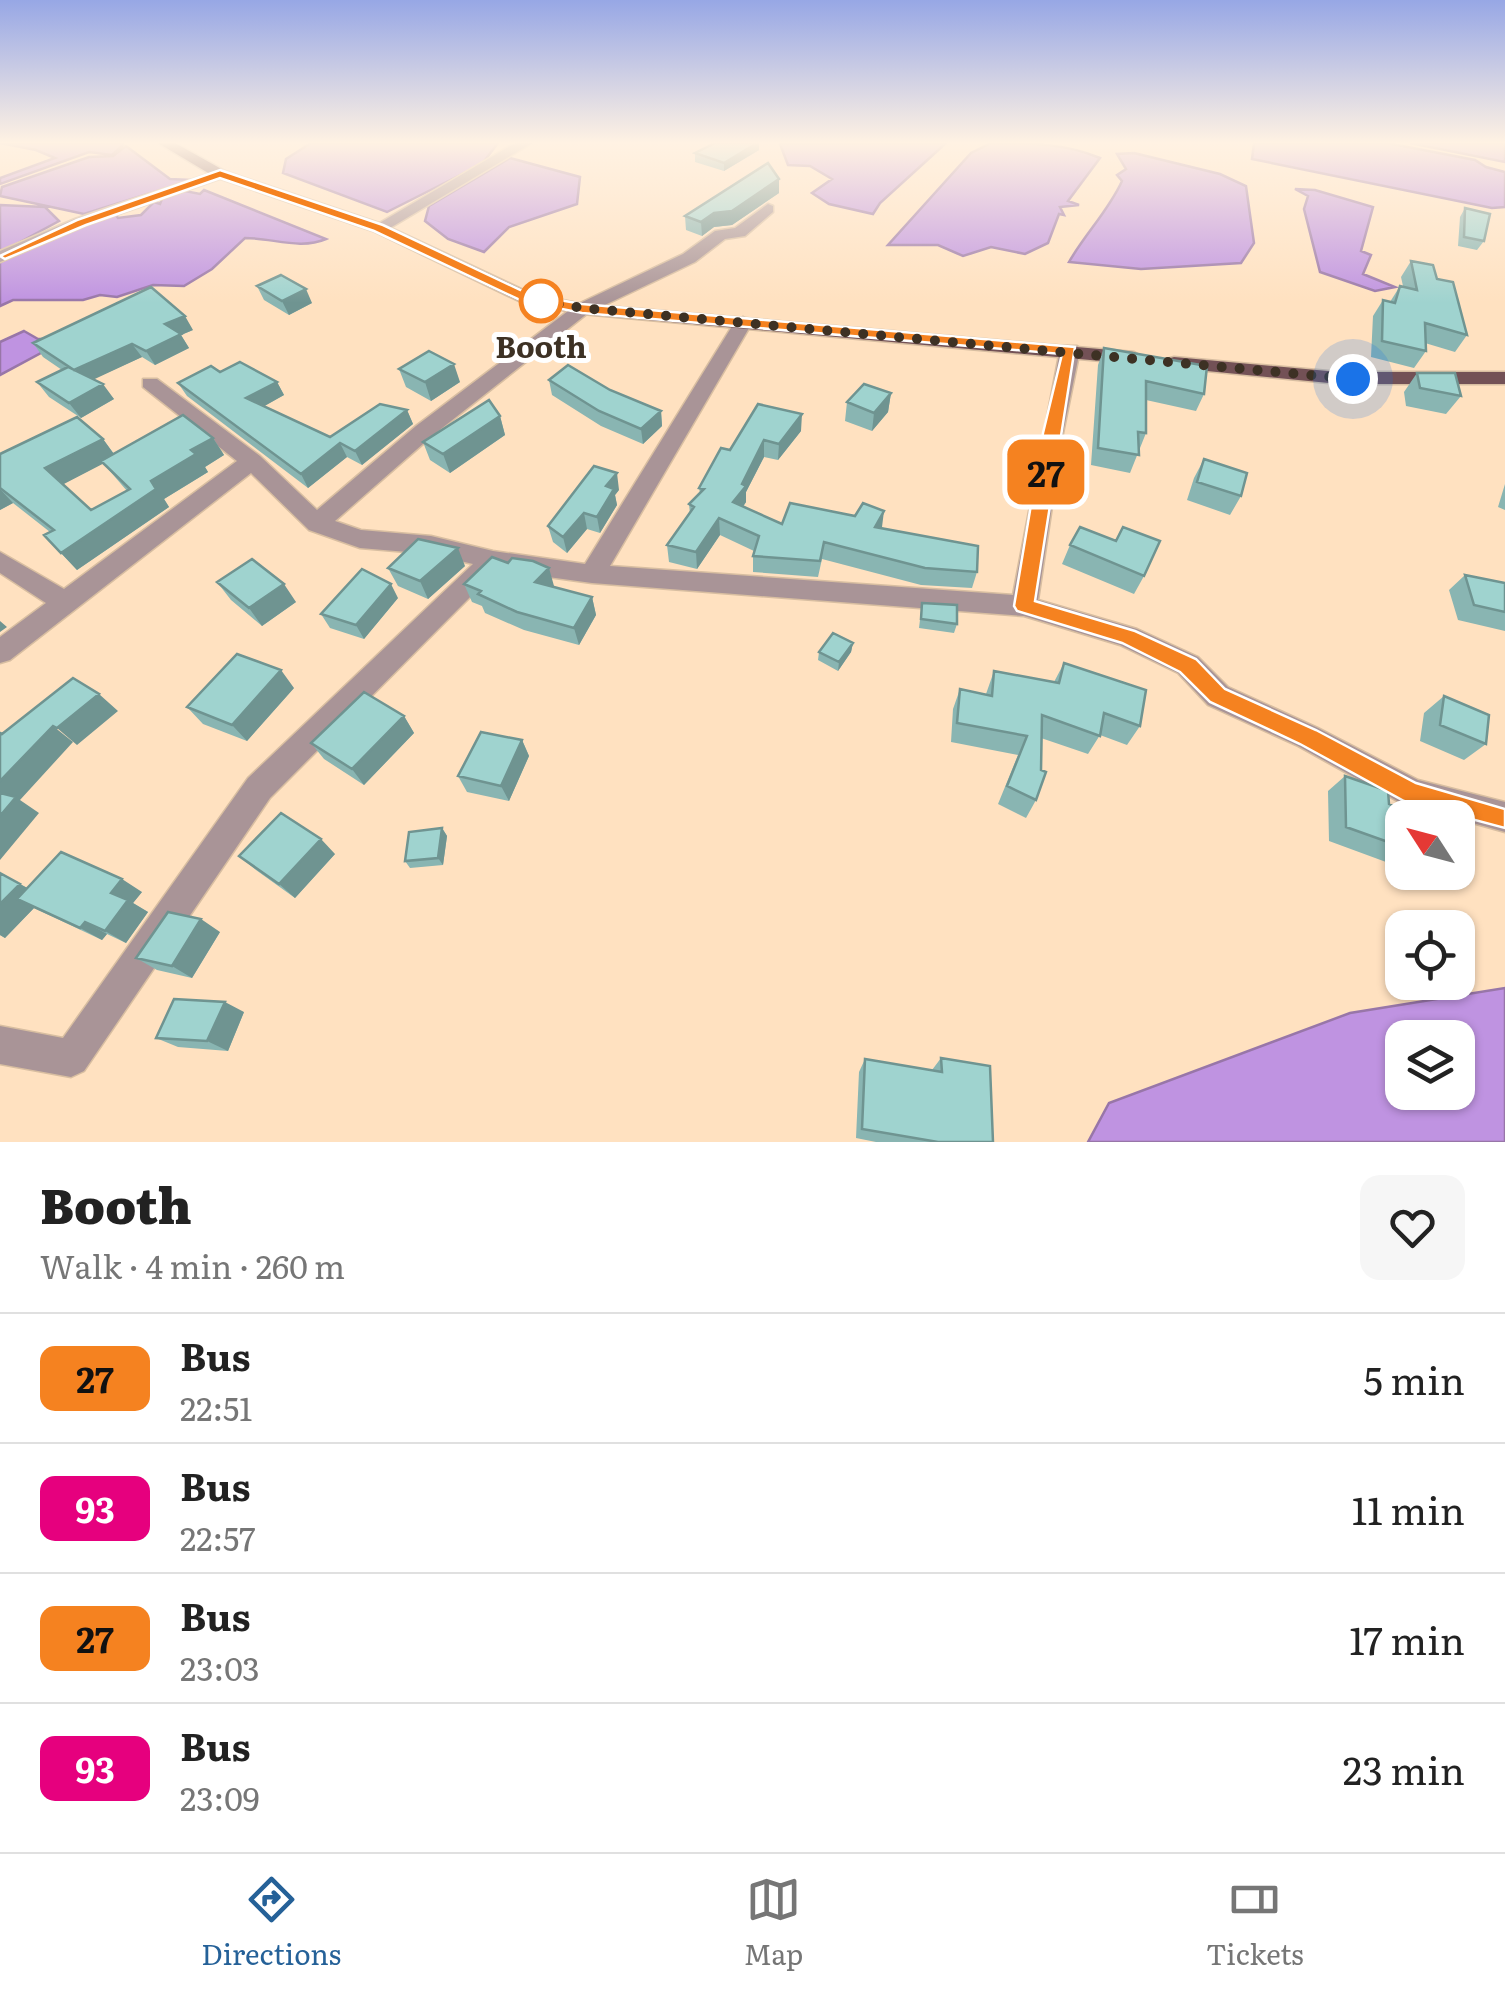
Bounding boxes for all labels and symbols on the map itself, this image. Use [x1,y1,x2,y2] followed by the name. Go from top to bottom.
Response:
[520,280,562,322] marker: Booth
[495,323,587,367] place label: Booth
[1328,354,1378,404] your location
[1001,440,1091,504] line badge: 27
[1385,800,1475,890] north arrow

